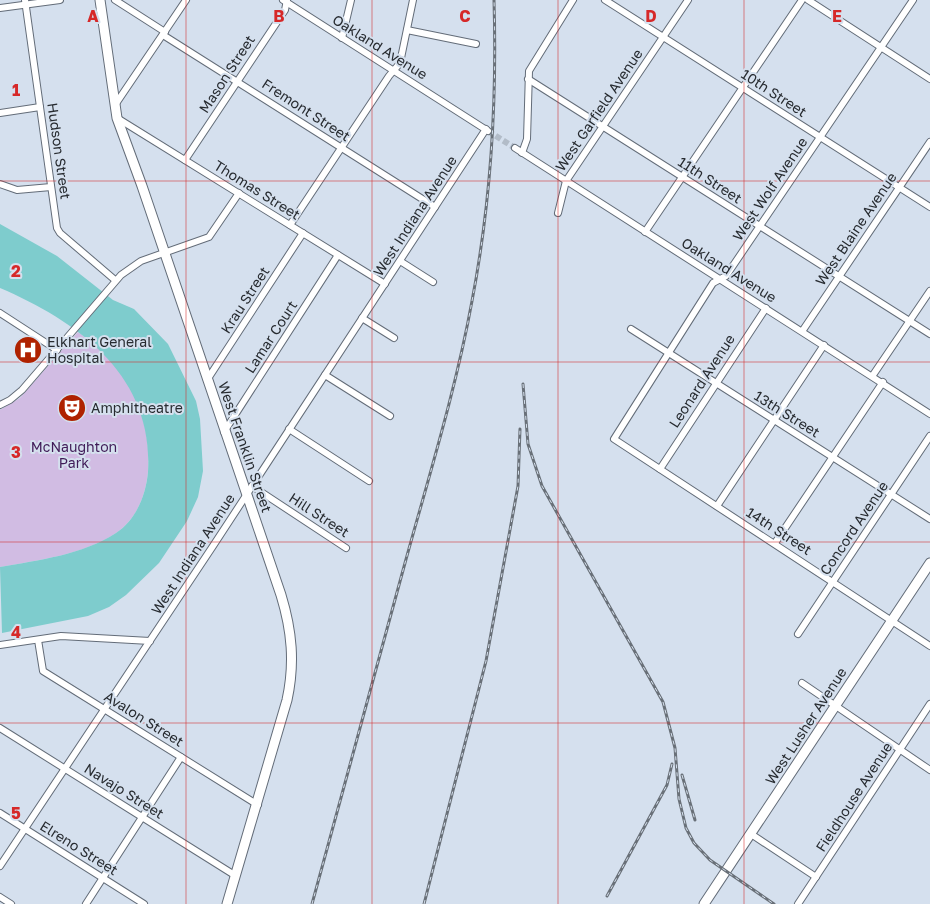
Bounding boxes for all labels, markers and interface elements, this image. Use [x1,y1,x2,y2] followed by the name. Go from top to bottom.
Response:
[87,6,99,26] text: A
[273,6,285,26] text: B
[459,6,471,26] text: C
[645,6,657,26] text: D
[832,6,842,26] text: E
[330,11,431,83] street label: Oakland Avenue
[195,32,258,116] street label: Mason Street
[551,45,646,174] street label: West Garfield Avenue
[738,65,810,120] street label: 10th Street
[259,75,353,144] street label: Fremont Street
[12,80,20,100] text: 1
[44,102,75,200] street label: Hudson Street
[729,134,810,244] street label: West Wolf Avenue
[369,152,460,279] street label: West Indiana Avenue
[675,153,745,207] street label: 11th Street
[211,156,303,223] street label: Thomas Street
[811,169,900,288] street label: West Blaine Avenue
[679,234,780,306] street label: Oakland Avenue
[11,261,21,281] text: 2
[217,263,272,336] street label: Krau Street
[241,297,300,376] street label: Lamar Court
[665,331,738,431] street label: Leonard Avenue
[47,333,152,366] place label: Elkhart General Hospital
[13,335,43,365] hospital icon: Elkhart General Hospital
[215,379,276,515] street label: West Franklin Street
[751,387,823,440] street label: 13th Street
[57,393,87,423] theatre icon: Amphitheatre
[91,399,183,416] place label: Amphitheatre
[31,438,117,471] park label: McNaughton Park
[11,442,21,462] text: 3
[816,478,891,578] street label: Concord Avenue
[286,489,353,540] street label: Hill Street
[147,490,238,617] street label: West Indiana Avenue
[743,503,815,558] street label: 14th Street
[11,622,21,642] text: 4
[761,664,850,787] street label: West Lusher Avenue
[102,687,187,750] street label: Avalon Street
[812,739,895,855] street label: Fieldhouse Avenue
[81,759,167,822] street label: Navajo Street
[11,803,21,823] text: 5
[37,817,121,878] street label: Elreno Street

